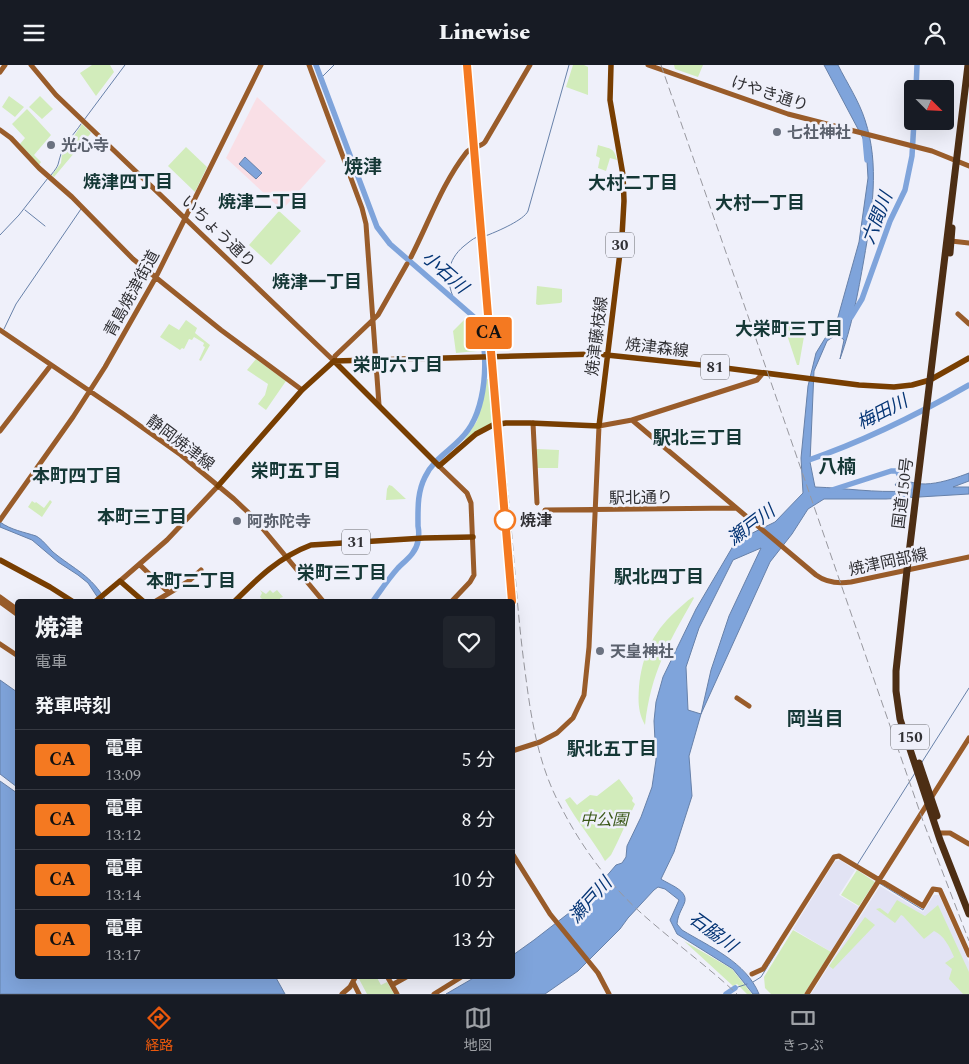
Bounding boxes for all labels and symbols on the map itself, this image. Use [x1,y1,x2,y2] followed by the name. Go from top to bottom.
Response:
[728,70,811,118] street label: けやき通り
[904,80,954,130] north arrow
[787,121,851,145] place label: 七社神社
[771,126,783,138] marker: 七社神社
[61,134,109,158] place label: 光心寺
[45,139,57,151] marker: 光心寺
[344,153,382,182] district label: 焼津
[83,169,173,196] district label: 焼津四丁目
[588,170,678,197] district label: 大村二丁目
[855,186,900,248] water label: 六間川
[218,189,308,216] district label: 焼津二丁目
[175,190,261,274] street label: いちょう通り
[715,190,805,217] district label: 大村一丁目
[606,233,634,257] road number: 30
[415,244,475,302] water label: 小石川
[98,246,166,341] street label: 青島焼津街道
[272,269,362,296] district label: 焼津一丁目
[580,295,614,377] street label: 焼津藤枝線
[735,316,843,343] district label: 大栄町三丁目
[466,317,512,349] line badge: CA
[624,333,690,363] street label: 焼津森線
[353,352,443,379] district label: 栄町六丁目
[701,355,729,379] road number: 81
[852,387,914,437] water label: 梅田川
[141,409,220,476] street label: 静岡焼津線
[653,425,743,452] district label: 駅北三丁目
[818,453,856,482] district label: 八楠
[887,456,919,530] street label: 国道150号
[251,458,341,485] district label: 栄町五丁目
[32,463,122,490] district label: 本町四丁目
[609,485,673,511] street label: 駅北通り
[722,497,783,552] water label: 瀬戸川
[97,504,187,531] district label: 本町三丁目
[494,509,516,531] marker: 焼津
[520,509,552,533] place label: 焼津
[247,510,311,534] place label: 阿弥陀寺
[231,515,243,527] marker: 阿弥陀寺
[342,529,370,555] road number: 31
[847,542,930,582] street label: 焼津岡部線
[297,560,387,587] district label: 栄町三丁目
[614,564,704,591] district label: 駅北四丁目
[146,568,236,595] district label: 本町二丁目
[610,640,674,664] place label: 天皇神社
[594,645,606,657] marker: 天皇神社
[786,705,844,734] district label: 岡当目
[891,725,929,749] road number: 150
[567,736,657,763] district label: 駅北五丁目
[580,808,630,832] park label: 中公園
[562,870,620,929] water label: 瀬戸川
[683,906,744,960] water label: 石脇川

